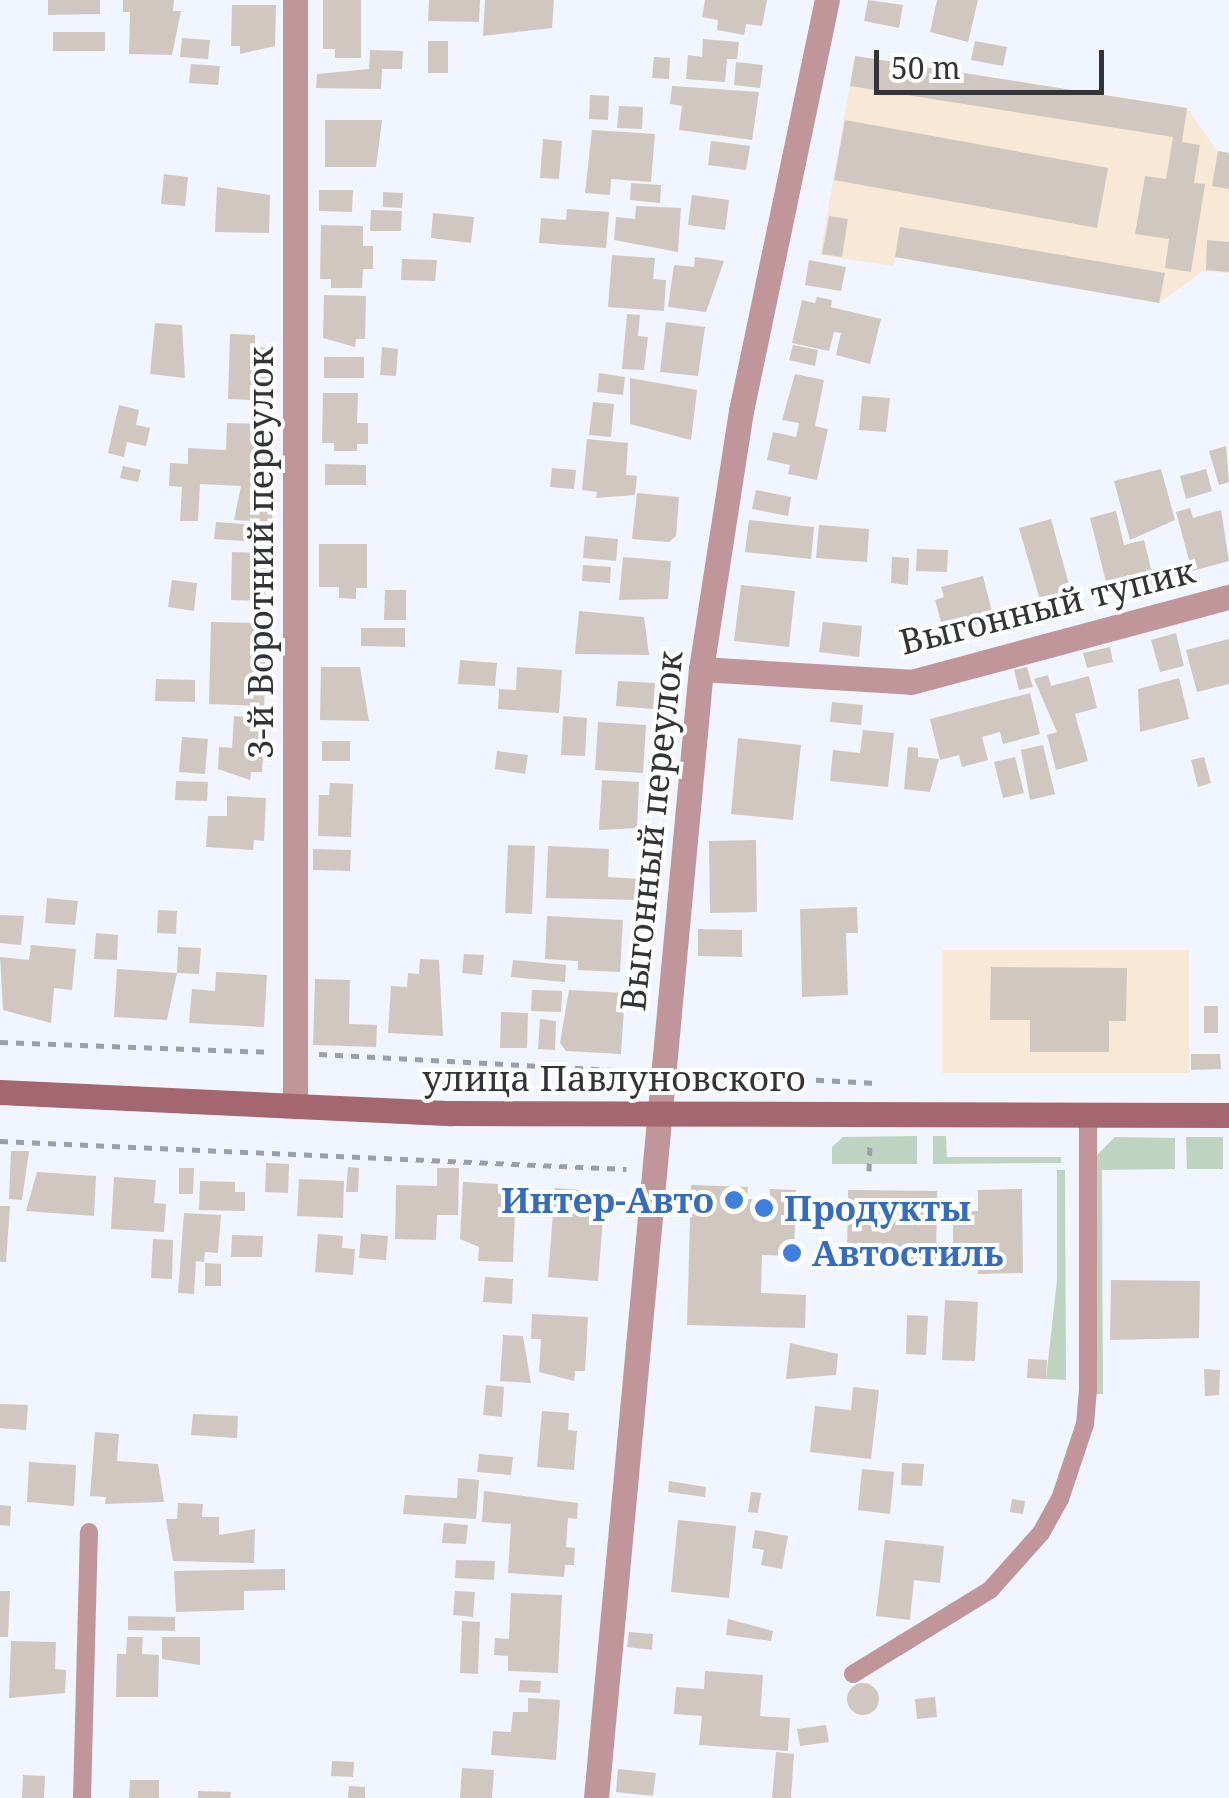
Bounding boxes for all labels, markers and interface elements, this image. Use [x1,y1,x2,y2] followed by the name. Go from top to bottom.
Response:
[879,30,1109,92] scale bar
[891,47,961,88] text: 50 m
[239,347,281,759] street label: 3-й Воротний переулок
[895,549,1199,663] street label: Выгонный тупик
[611,649,691,1013] street label: Выгонный переулок
[422,1057,806,1099] street label: улица Павлуновского
[501,1179,714,1221] place label: Интер-Авто
[784,1187,971,1229] place label: Продукты
[723,1189,745,1211] marker: Интер-Авто
[753,1197,775,1219] marker: Продукты
[812,1232,1003,1274] place label: Автостиль
[781,1242,803,1264] marker: Автостиль

